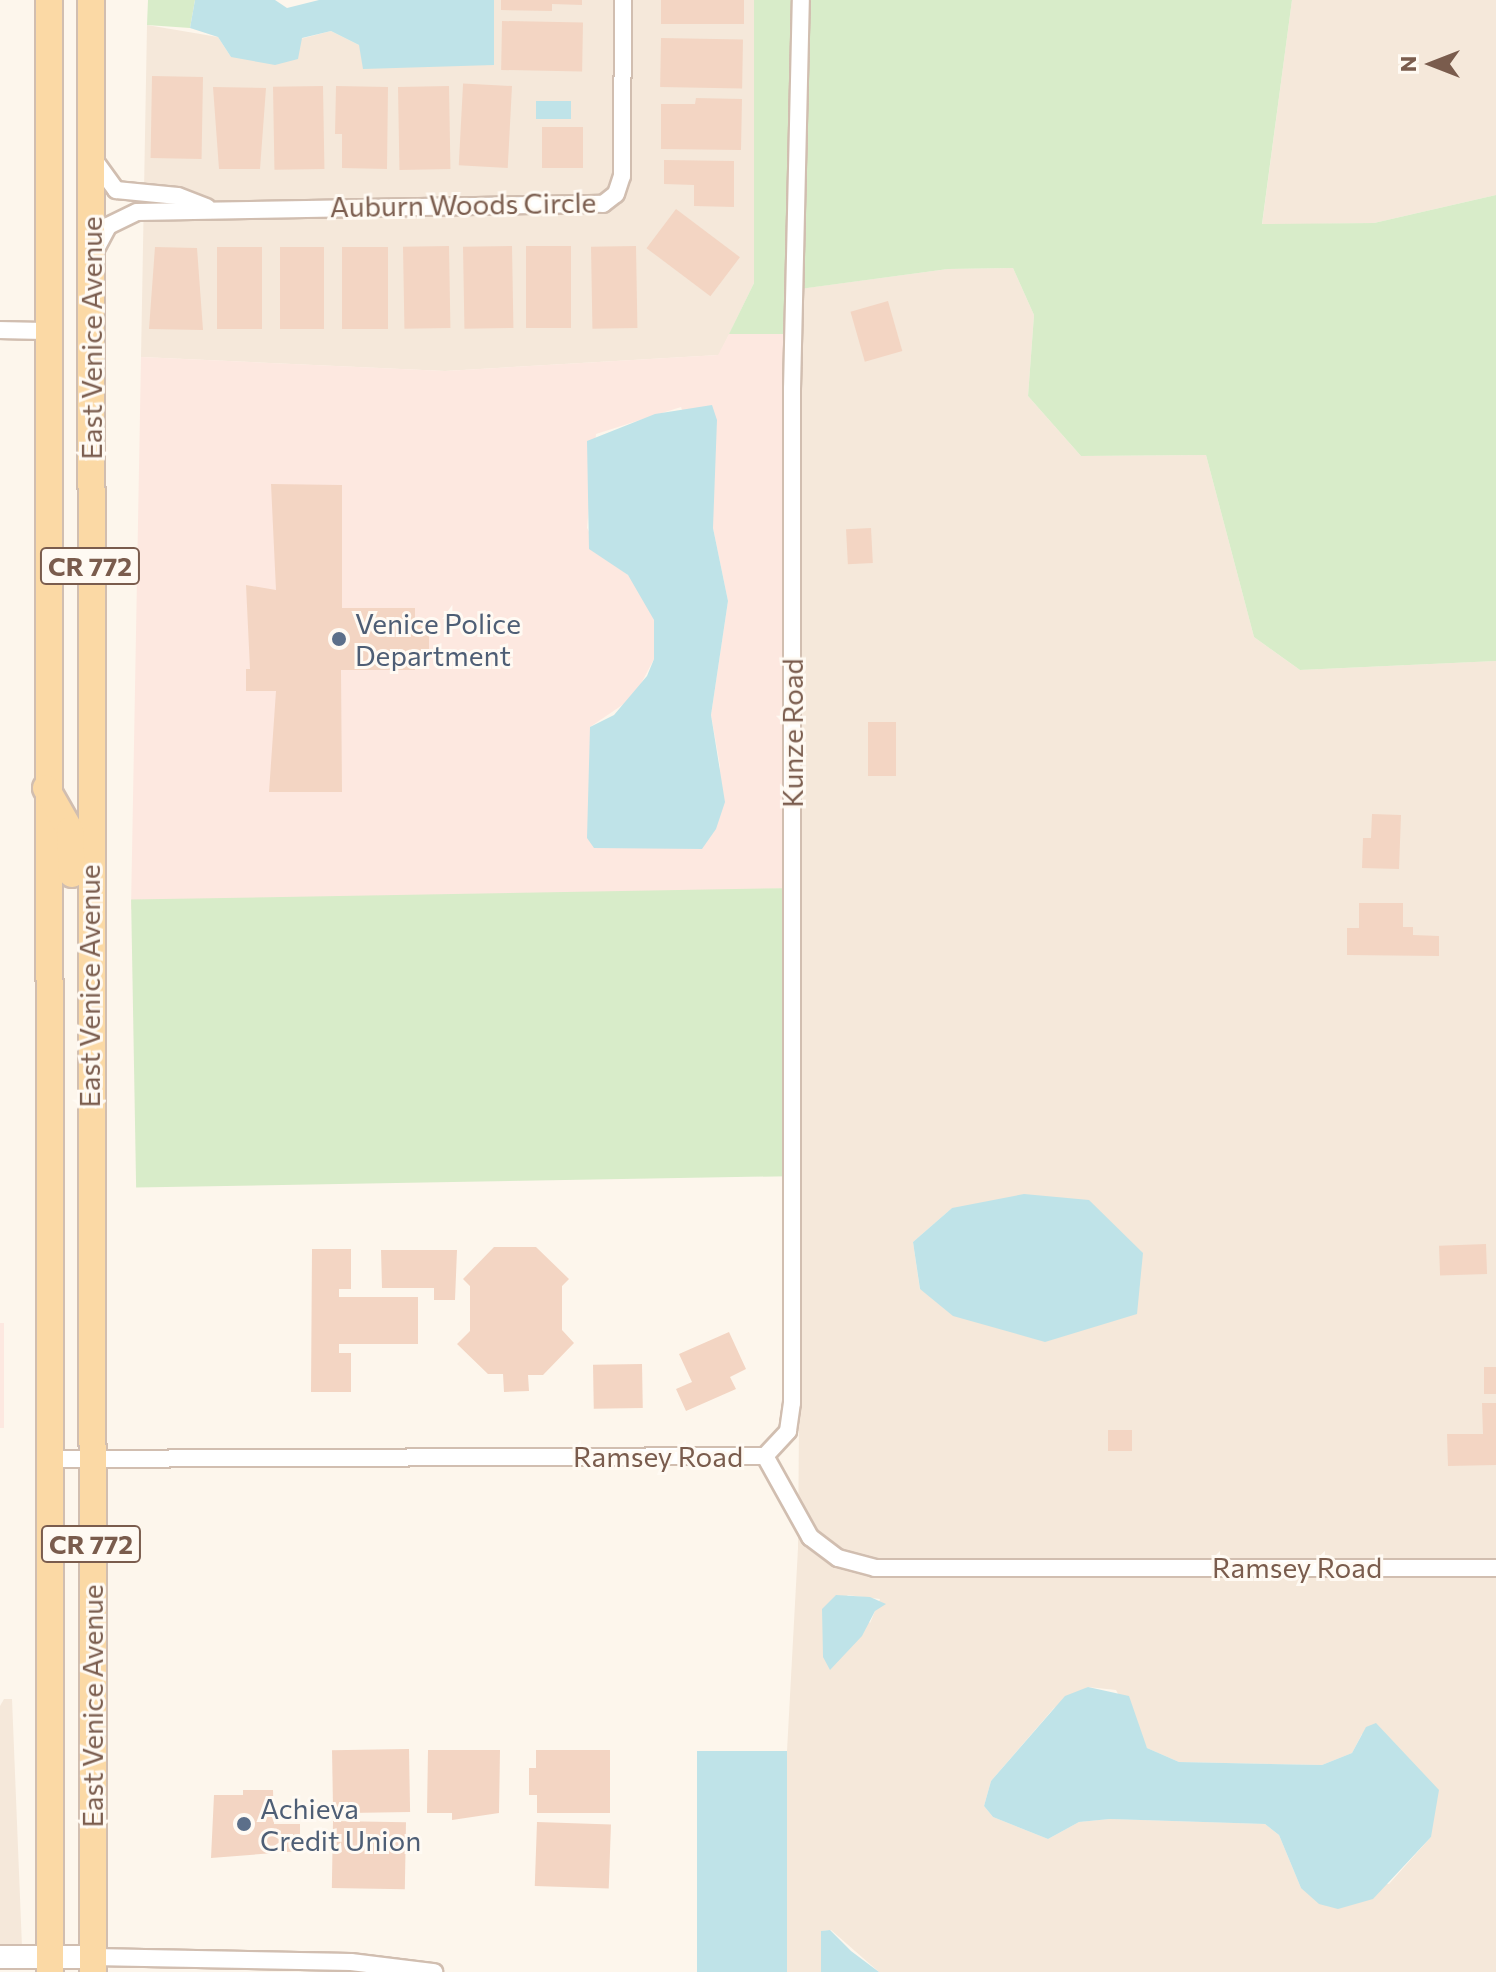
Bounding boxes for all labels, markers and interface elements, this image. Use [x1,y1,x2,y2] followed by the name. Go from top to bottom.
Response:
[1392,24,1472,104] north arrow
[1394,56,1421,72] text: N
[329,185,597,223] street label: Auburn Woods Circle
[74,216,108,460] street label: East Venice Avenue
[38,544,142,588] road number: CR 772
[355,606,521,672] place label: Venice Police Department
[330,630,348,648] marker: Venice Police Department
[775,658,809,808] street label: Kunze Road
[72,864,106,1108] street label: East Venice Avenue
[573,1439,743,1473] street label: Ramsey Road
[39,1522,143,1566] road number: CR 772
[1212,1550,1382,1584] street label: Ramsey Road
[75,1584,109,1828] street label: East Venice Avenue
[260,1791,421,1857] place label: Achieva Credit Union
[235,1815,253,1833] marker: Achieva Credit Union

